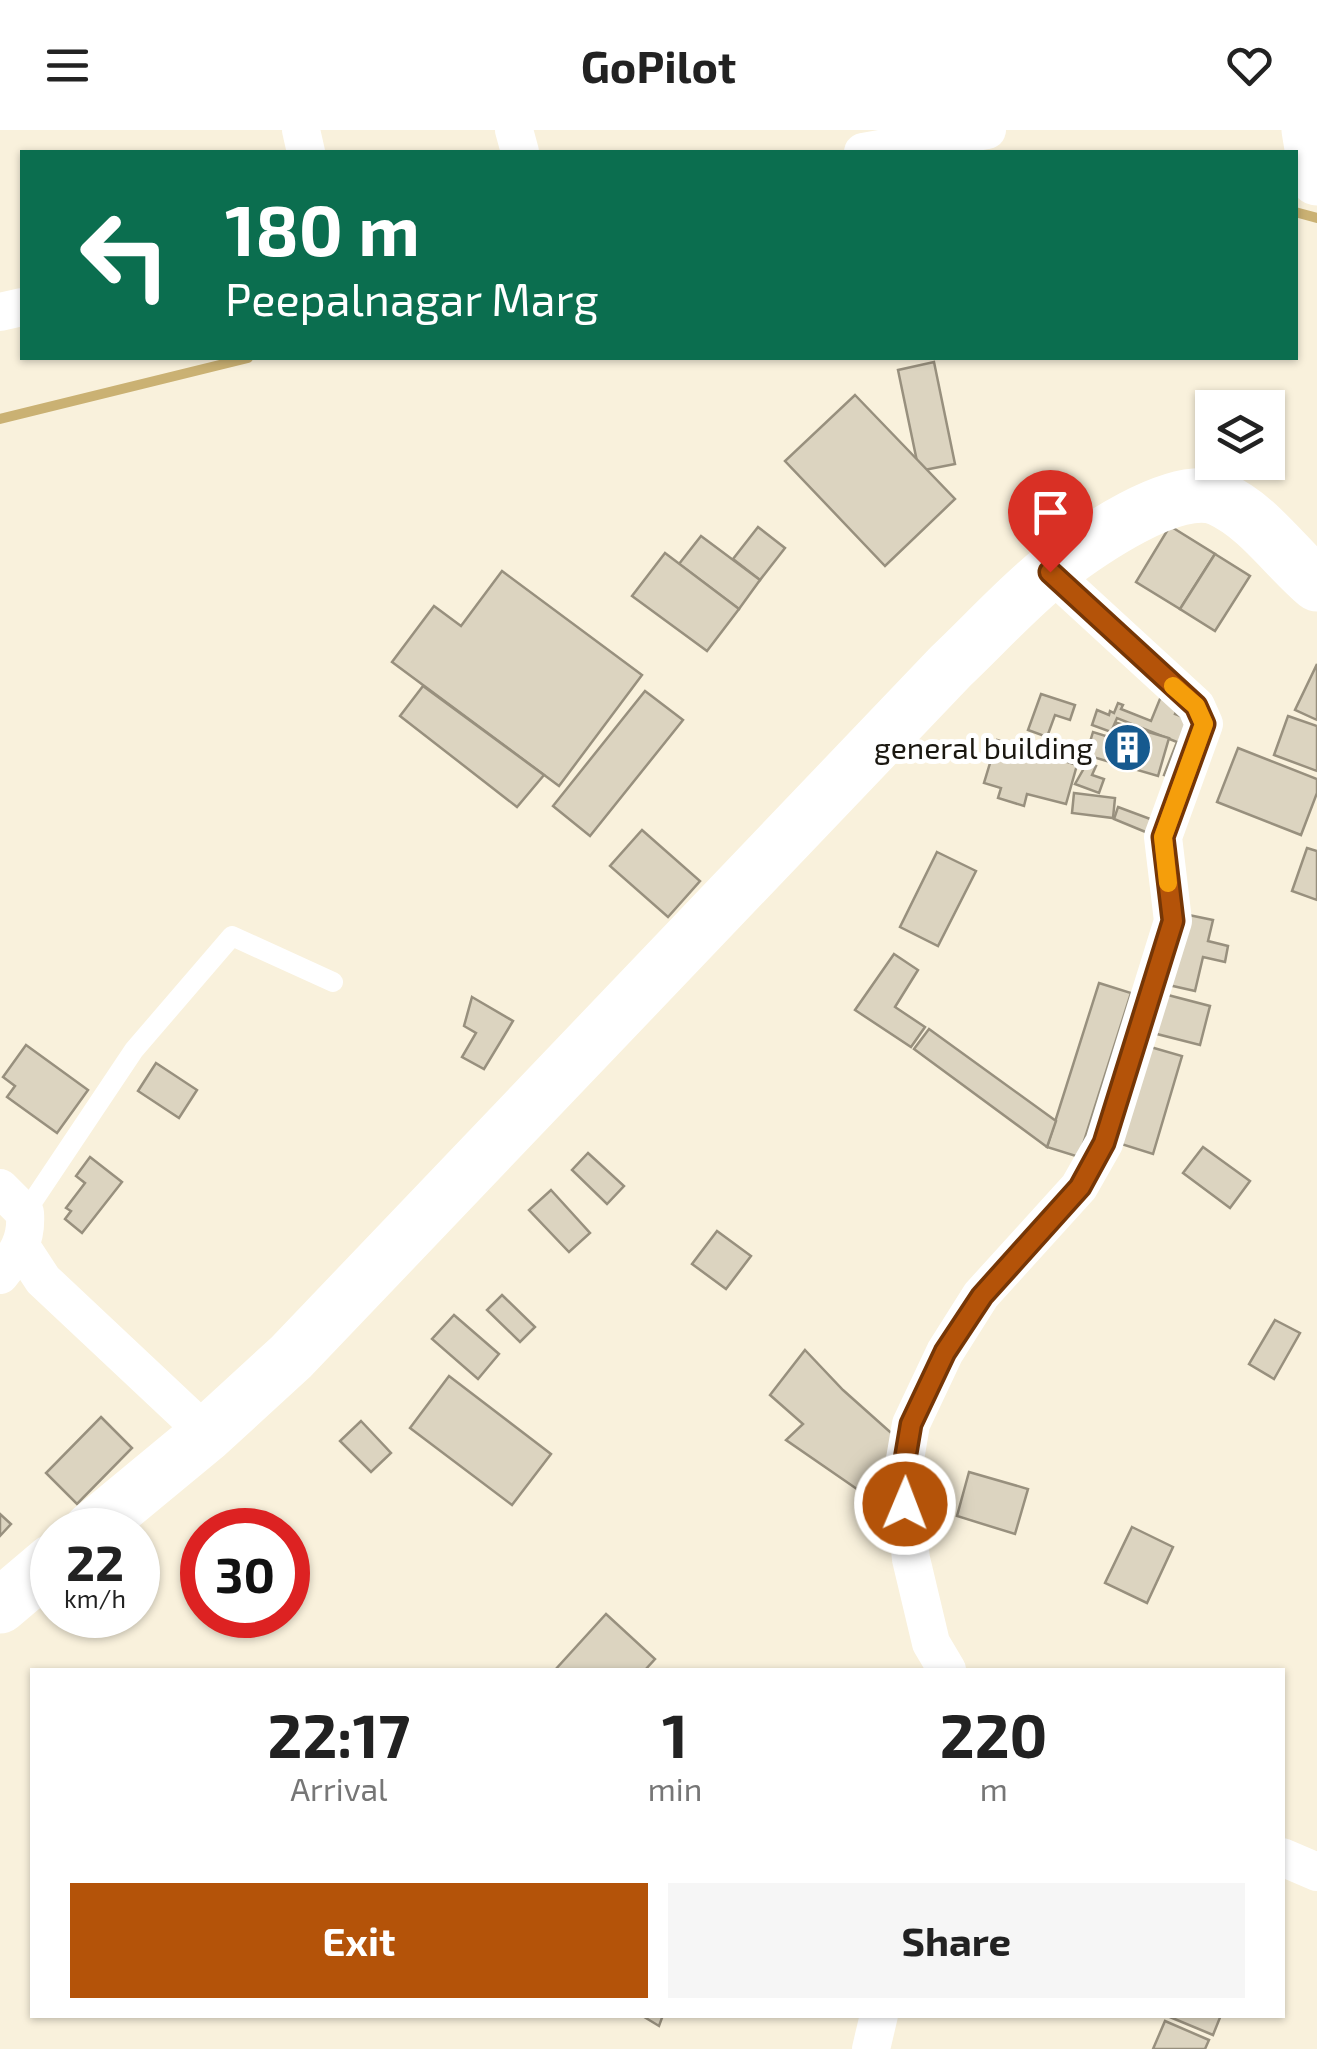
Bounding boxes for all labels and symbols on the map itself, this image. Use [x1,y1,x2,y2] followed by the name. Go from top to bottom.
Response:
[1008,470,1093,573] pin
[1102,721,1154,773] building icon: general building
[874,729,1093,765] place label: general building
[853,1452,957,1556] position arrow
[180,1508,310,1638] speed limit sign: 30

